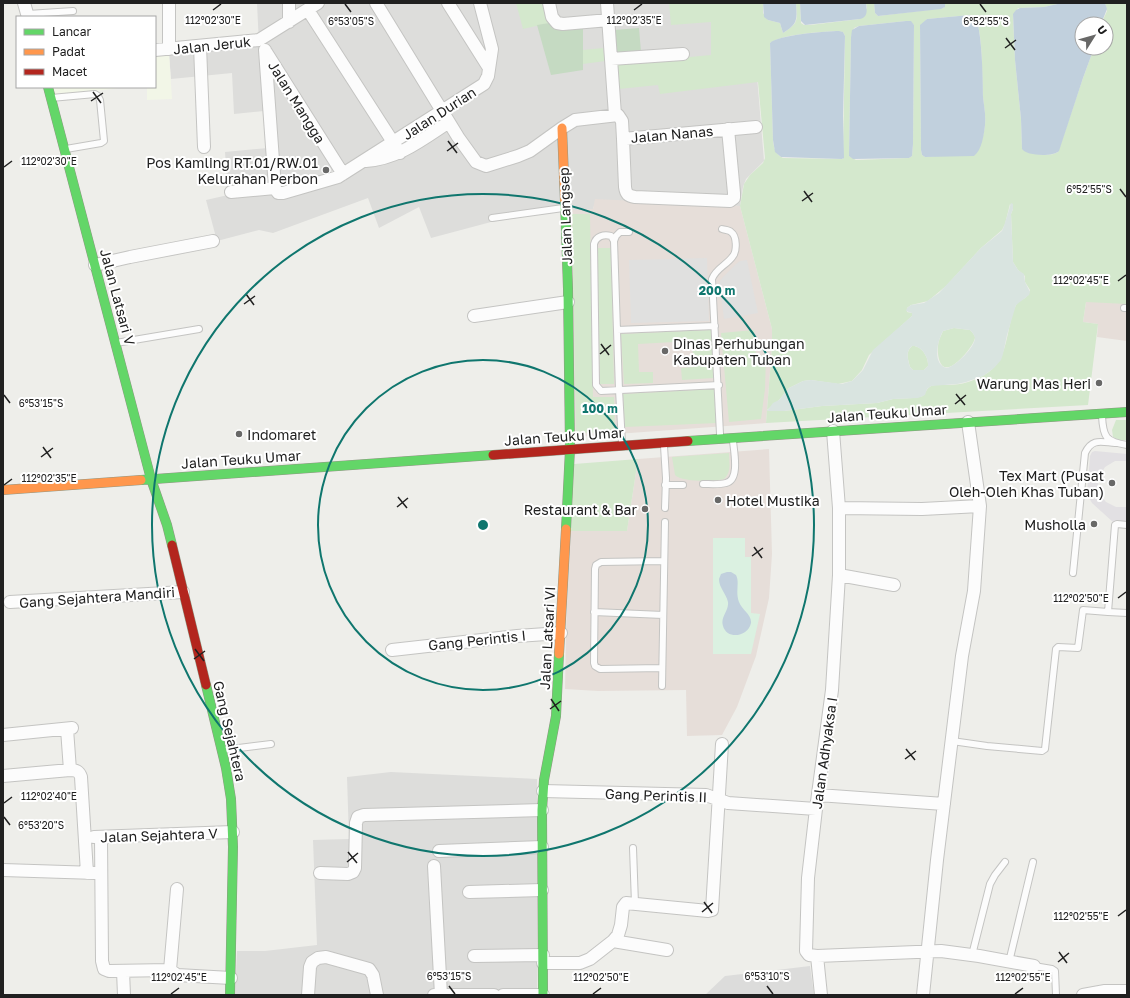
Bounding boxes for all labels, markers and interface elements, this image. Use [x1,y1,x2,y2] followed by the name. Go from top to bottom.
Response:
[185,14,241,26] text: 112°02'30"E
[606,14,662,26] text: 112°02'35"E
[328,15,374,27] text: 6°53'05"S
[963,15,1009,27] text: 6°52'55"S
[16,16,156,88] legend
[1074,16,1114,56] north arrow
[1095,23,1110,37] text: U
[52,24,91,39] text: Lancar
[172,32,252,58] street label: Jalan Jeruk
[52,44,86,59] text: Padat
[265,58,329,146] street label: Jalan Mangga
[52,64,88,79] text: Macet
[399,83,479,143] street label: Jalan Durian
[630,122,714,146] street label: Jalan Nanas
[146,154,318,187] place label: Pos Kamling RT.01/RW.01 Kelurahan Perbon
[21,155,77,167] text: 112°02'30"E
[321,165,331,175] marker: Pos Kamling RT.01/RW.01 Kelurahan Perbon
[555,167,575,265] street label: Jalan Langsep
[1066,183,1112,195] text: 6°52'55"S
[97,247,139,348] street label: Jalan Latsari V
[1053,274,1109,286] text: 112°02'45"E
[699,283,735,298] text: 200 m
[673,335,805,368] place label: Dinas Perhubungan Kabupaten Tuban
[660,346,670,356] marker: Dinas Perhubungan Kabupaten Tuban
[977,375,1091,392] place label: Warung Mas Heri
[1094,378,1104,388] marker: Warung Mas Heri
[19,397,63,409] text: 6°53'15"S
[827,400,948,426] street label: Jalan Teuku Umar
[582,401,618,416] text: 100 m
[504,423,625,449] street label: Jalan Teuku Umar
[247,426,316,443] place label: Indomaret
[234,429,244,439] marker: Indomaret
[181,446,302,472] street label: Jalan Teuku Umar
[949,467,1104,500] place label: Tex Mart (Pusat Oleh-Oleh Khas Tuban)
[21,472,77,484] text: 112°02'35"E
[1107,478,1117,488] marker: Tex Mart (Pusat Oleh-Oleh Khas Tuban)
[726,492,820,509] place label: Hotel Mustika
[713,495,723,505] marker: Hotel Mustika
[524,501,638,518] place label: Restaurant & Bar
[640,504,650,514] marker: Restaurant & Bar
[1024,516,1086,533] place label: Musholla
[476,518,490,532] centre of rings
[1089,519,1099,529] marker: Musholla
[18,583,176,611] street label: Gang Sejahtera Mandiri
[536,586,558,690] street label: Jalan Latsari VI
[1053,592,1109,604] text: 112°02'50"E
[427,626,527,654] street label: Gang Perintis I
[210,679,250,783] street label: Gang Sejahtera
[808,696,840,810] street label: Jalan Adhyaksa I
[605,785,707,805] street label: Gang Perintis II
[21,790,77,802] text: 112°02'40"E
[18,819,64,831] text: 6°53'20"S
[100,824,218,846] street label: Jalan Sejahtera V
[1053,910,1109,922] text: 112°02'55"E
[427,970,471,982] text: 6°53'15"S
[744,970,790,982] text: 6°53'10"S
[151,971,207,983] text: 112°02'45"E
[573,971,629,983] text: 112°02'50"E
[995,971,1051,983] text: 112°02'55"E

